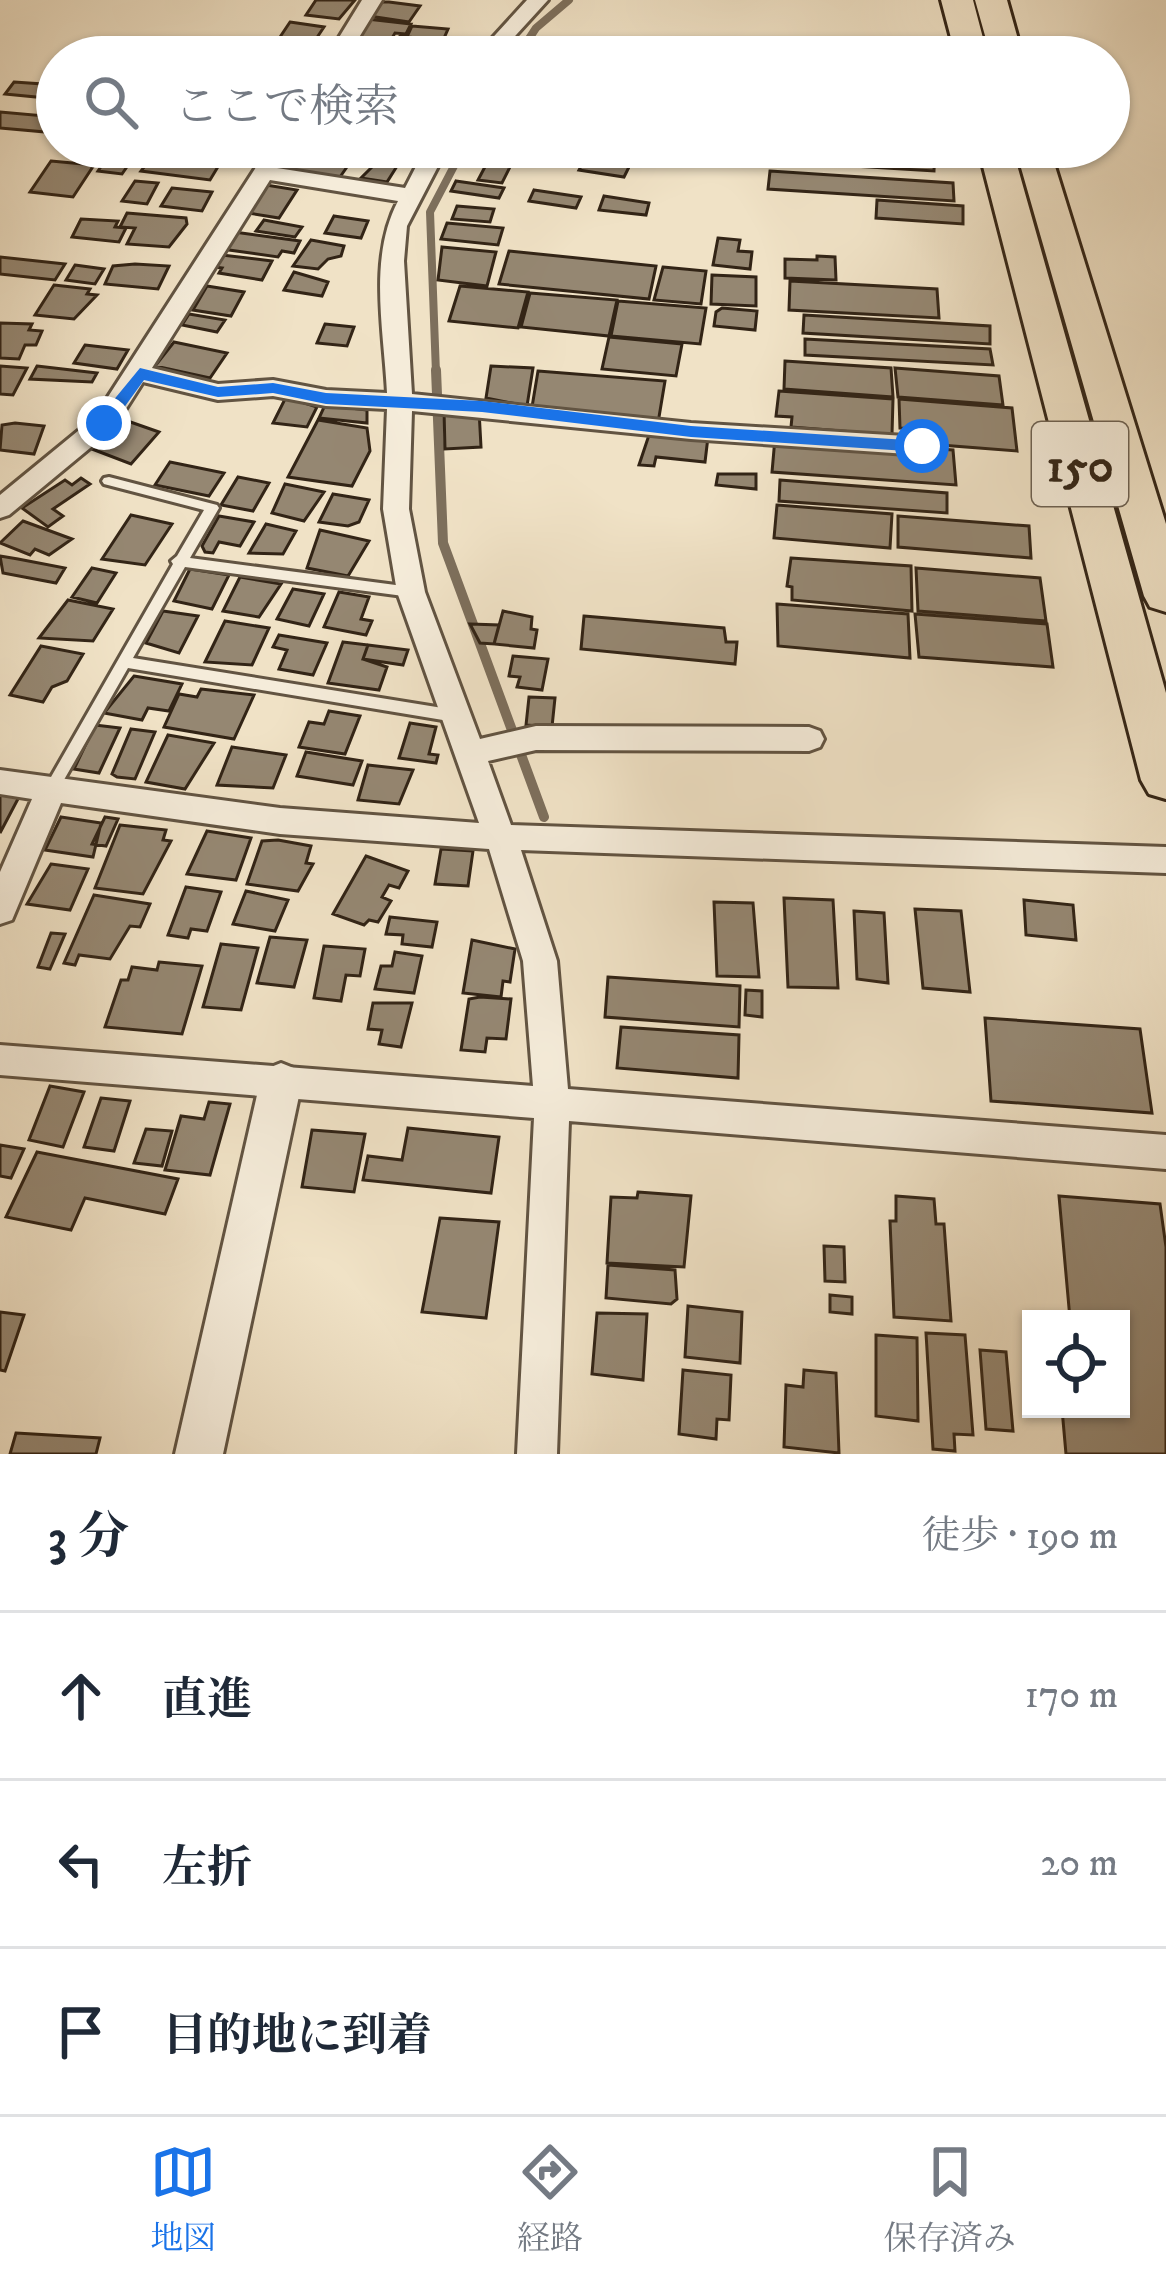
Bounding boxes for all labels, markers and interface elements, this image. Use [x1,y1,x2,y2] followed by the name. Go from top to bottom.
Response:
[36,36,1130,168] search box
[78,69,144,135] icon: search
[174,80,399,136] text: ここで検索
[77,396,131,450] route end
[895,419,949,473] route start
[1032,422,1128,506] road number: 150
[1022,1310,1130,1418] map controls
[1022,1310,1130,1418] button: locate
[48,1506,129,1570] text: 3 分
[922,1512,1118,1561] text: 徒歩 · 190 m
[48,1663,114,1729] icon: ahead
[1024,1671,1118,1720] text: 170 m
[162,1673,252,1729] text: 直進
[48,1831,114,1897] icon: left
[1040,1839,1118,1888] text: 20 m
[162,1841,252,1897] text: 左折
[48,1999,114,2065] icon: arrive
[162,2009,432,2065] text: 目的地に到着
[150,2139,216,2260] tab: 地図
[517,2139,583,2260] tab: 経路
[884,2139,1016,2260] tab: 保存済み

